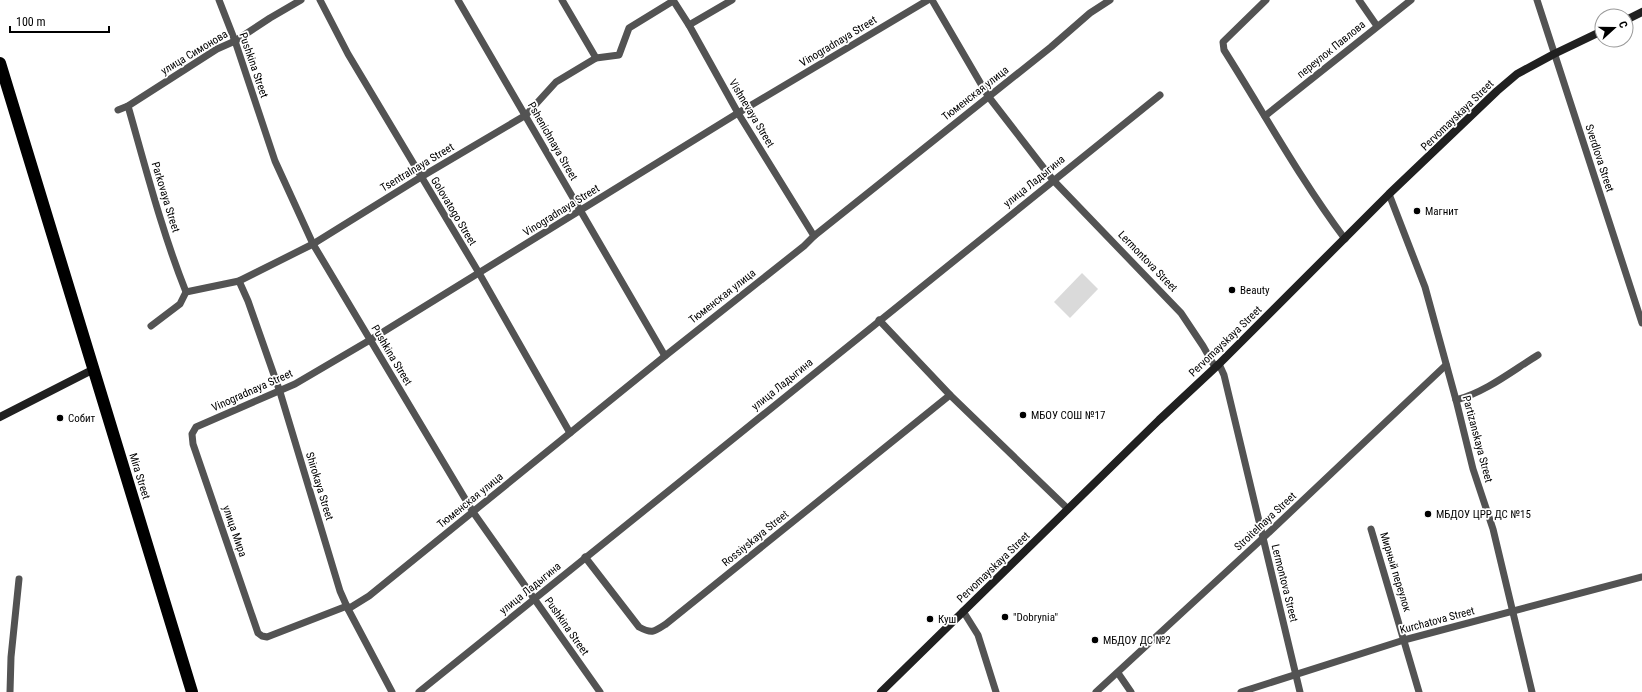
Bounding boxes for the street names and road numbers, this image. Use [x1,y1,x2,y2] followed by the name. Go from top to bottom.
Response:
[797,13,879,70] street label: Vinogradnaya Street
[1295,18,1368,81] street label: переулок Павлова
[159,27,230,77] street label: улица Симонова
[236,31,271,99] street label: Pushkina Street
[939,63,1011,123] street label: Тюменская улица
[726,77,777,150] street label: Vishnevaya Street
[1418,77,1496,153] street label: Pervomayskaya Street
[525,100,580,183] street label: Pshenichnaya Street
[1582,123,1617,194] street label: Sverdlova Street
[378,140,456,194] street label: Tsentralnaya Street
[1001,153,1068,210] street label: улица Ладыгина
[149,160,182,234] street label: Parkovaya Street
[428,175,479,248] street label: Golovatogo Street
[521,182,602,239] street label: Vinogradnaya Street
[1115,228,1180,295] street label: Lermontova Street
[686,266,758,326] street label: Тюменская улица
[1186,303,1264,379] street label: Pervomayskaya Street
[368,323,415,388] street label: Pushkina Street
[749,356,816,413] street label: улица Ладыгина
[210,367,295,414] street label: Vinogradnaya Street
[1460,394,1495,484] street label: Partizanskaya Street
[303,451,336,522] street label: Shirokaya Street
[126,452,153,501] street label: Mira Street
[435,470,506,531] street label: Тюменская улица
[1232,489,1299,553] street label: Stroitelnaya Street
[220,504,249,559] street label: улица Мира
[719,508,791,569] street label: Rossiyskaya Street
[954,529,1032,605] street label: Pervomayskaya Street
[1377,531,1414,614] street label: Мирный переулок
[1269,543,1300,623] street label: Lermontova Street
[497,560,564,617] street label: улица Ладыгина
[542,595,591,658] street label: Pushkina Street
[1398,604,1476,637] street label: Kurchatova Street

